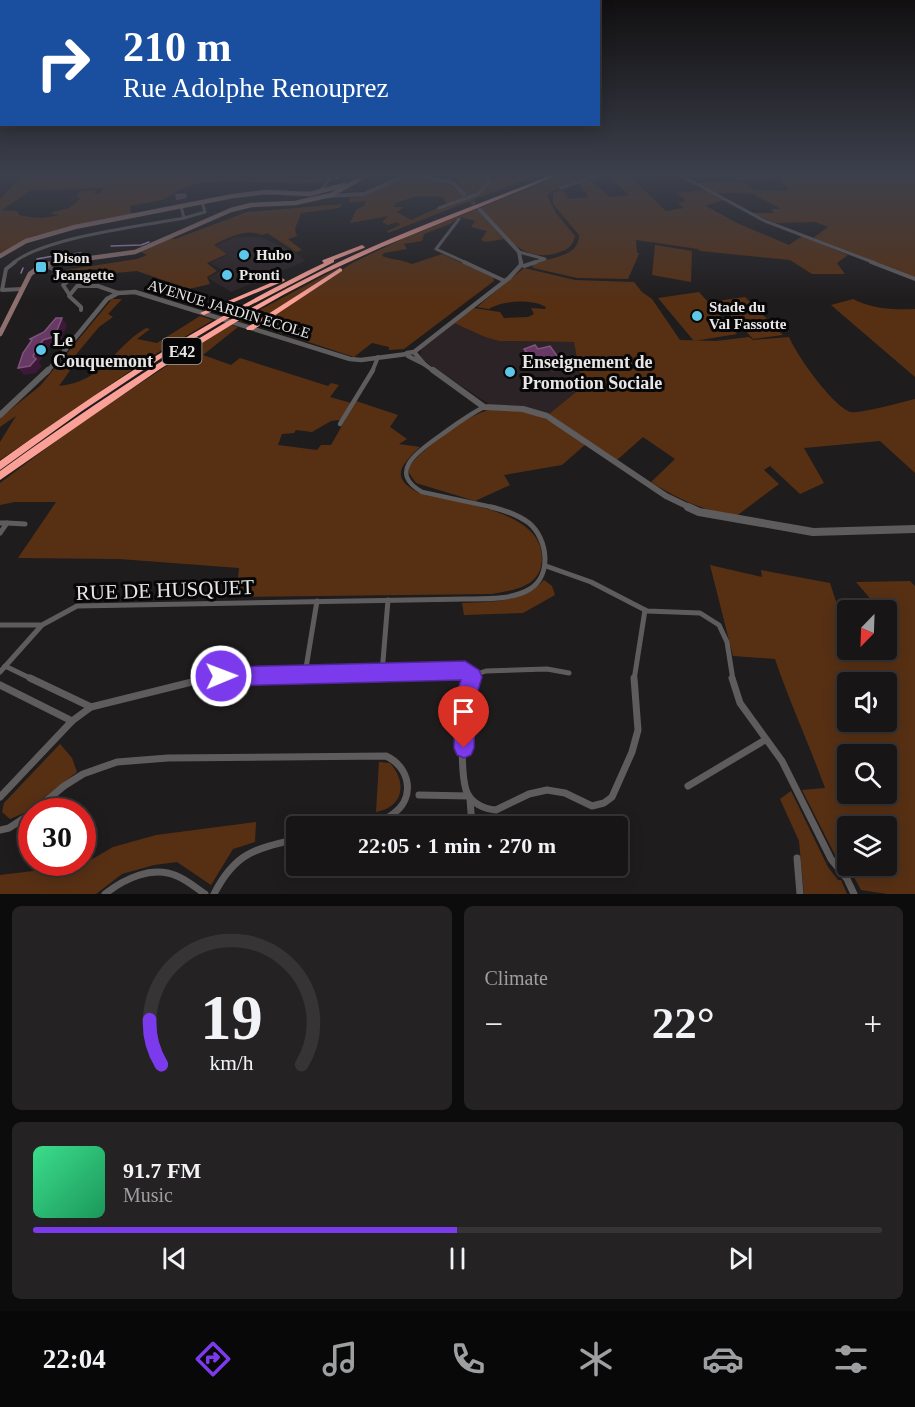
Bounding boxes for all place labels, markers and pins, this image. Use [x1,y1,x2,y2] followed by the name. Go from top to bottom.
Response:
[256,247,292,263] place label: Hubo
[237,248,251,262] marker: Hubo
[53,250,114,283] place label: Dison Jeangette
[34,260,48,274] marker: Dison Jeangette
[239,267,280,283] place label: Pronti
[220,268,234,282] marker: Pronti
[709,299,787,332] place label: Stade du Val Fassotte
[690,309,704,323] marker: Stade du Val Fassotte
[53,330,153,371] place label: Le Couquemont
[34,343,48,357] marker: Le Couquemont
[522,352,662,393] place label: Enseignement de Promotion Sociale
[503,365,517,379] marker: Enseignement de Promotion Sociale
[438,686,489,748] pin

